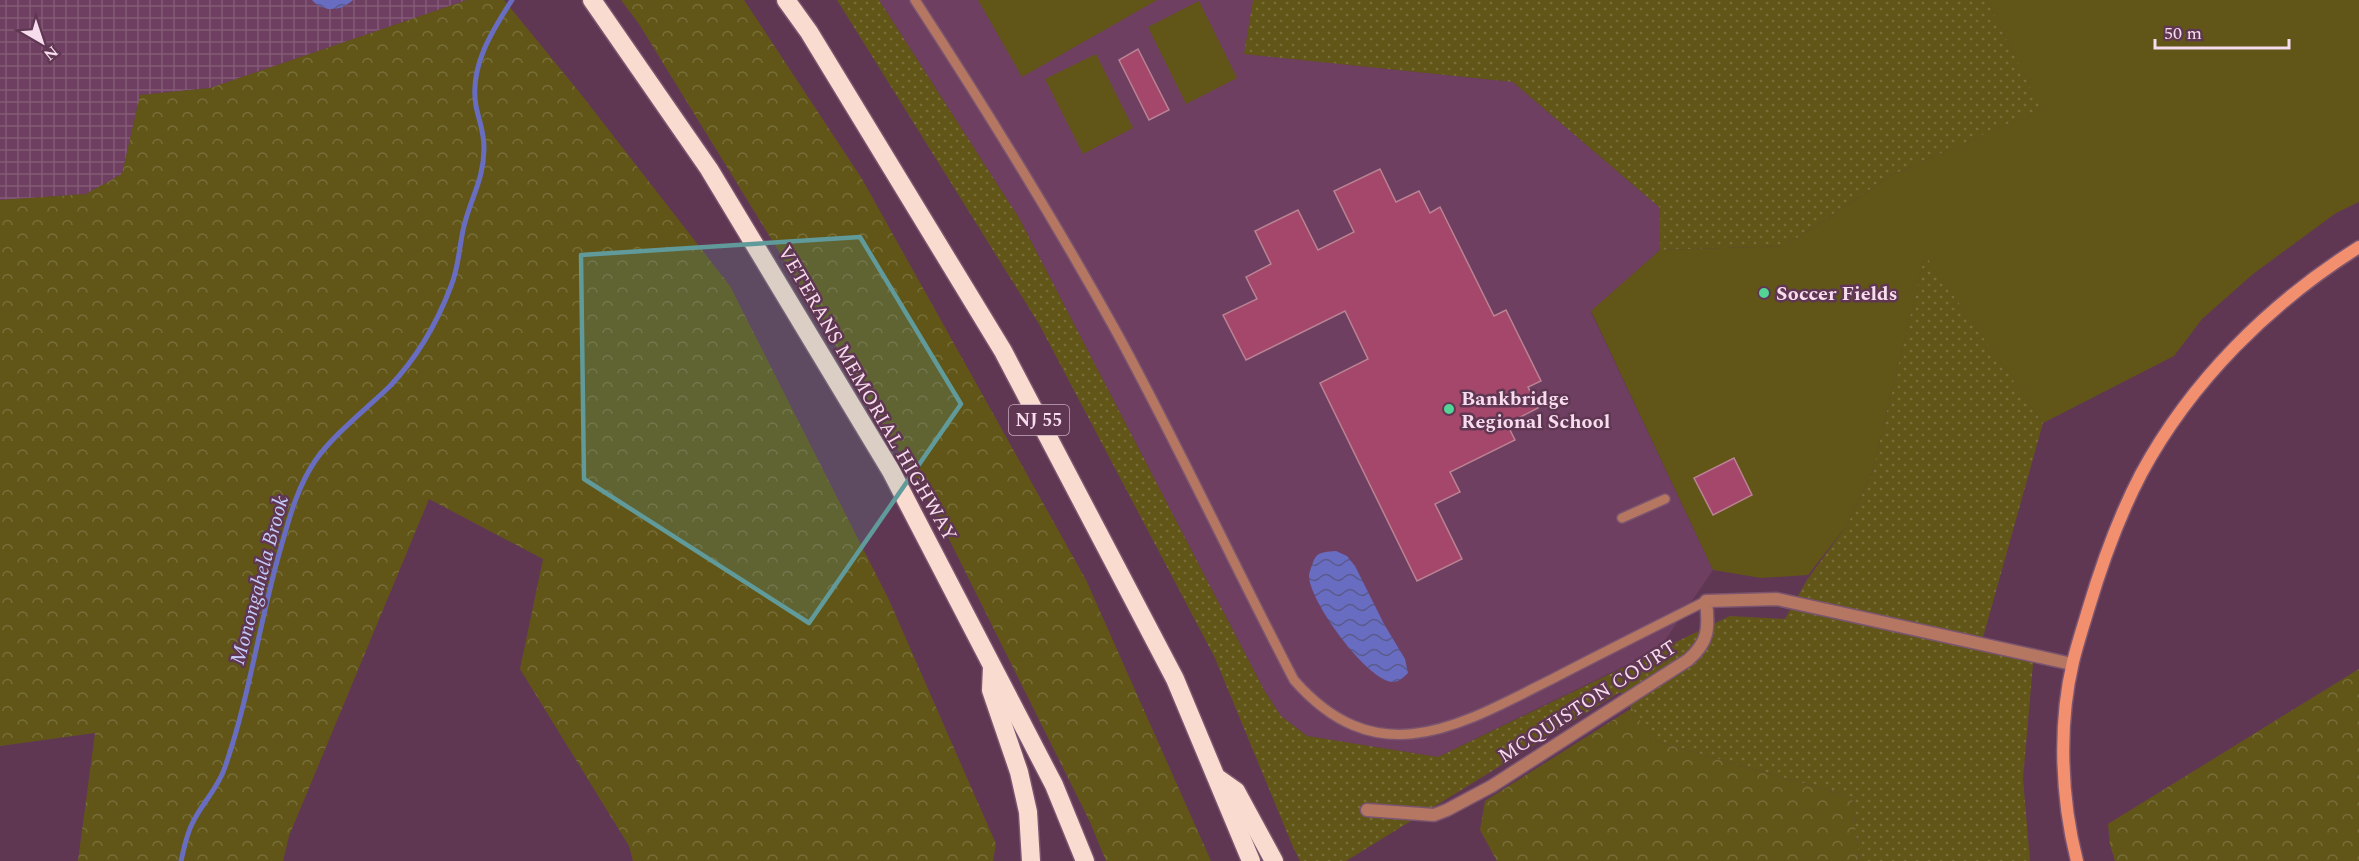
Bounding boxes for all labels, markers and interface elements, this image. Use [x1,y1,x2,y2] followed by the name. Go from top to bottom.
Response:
[12,12,72,72] north arrow
[2155,12,2288,50] scale bar
[2164,20,2202,47] text: 50 m
[38,39,63,66] text: N
[770,240,964,547] street label: VETERANS MEMORIAL HIGHWAY
[1776,279,1898,309] place label: Soccer Fields
[1757,286,1771,300] marker: Soccer Fields
[1461,384,1610,437] place label: Bankbridge Regional School
[1442,402,1456,416] marker: Bankbridge Regional School
[1009,405,1069,435] road number: NJ 55
[222,492,298,668] water label: Monongahela Brook
[1492,633,1683,771] street label: MCQUISTON COURT

